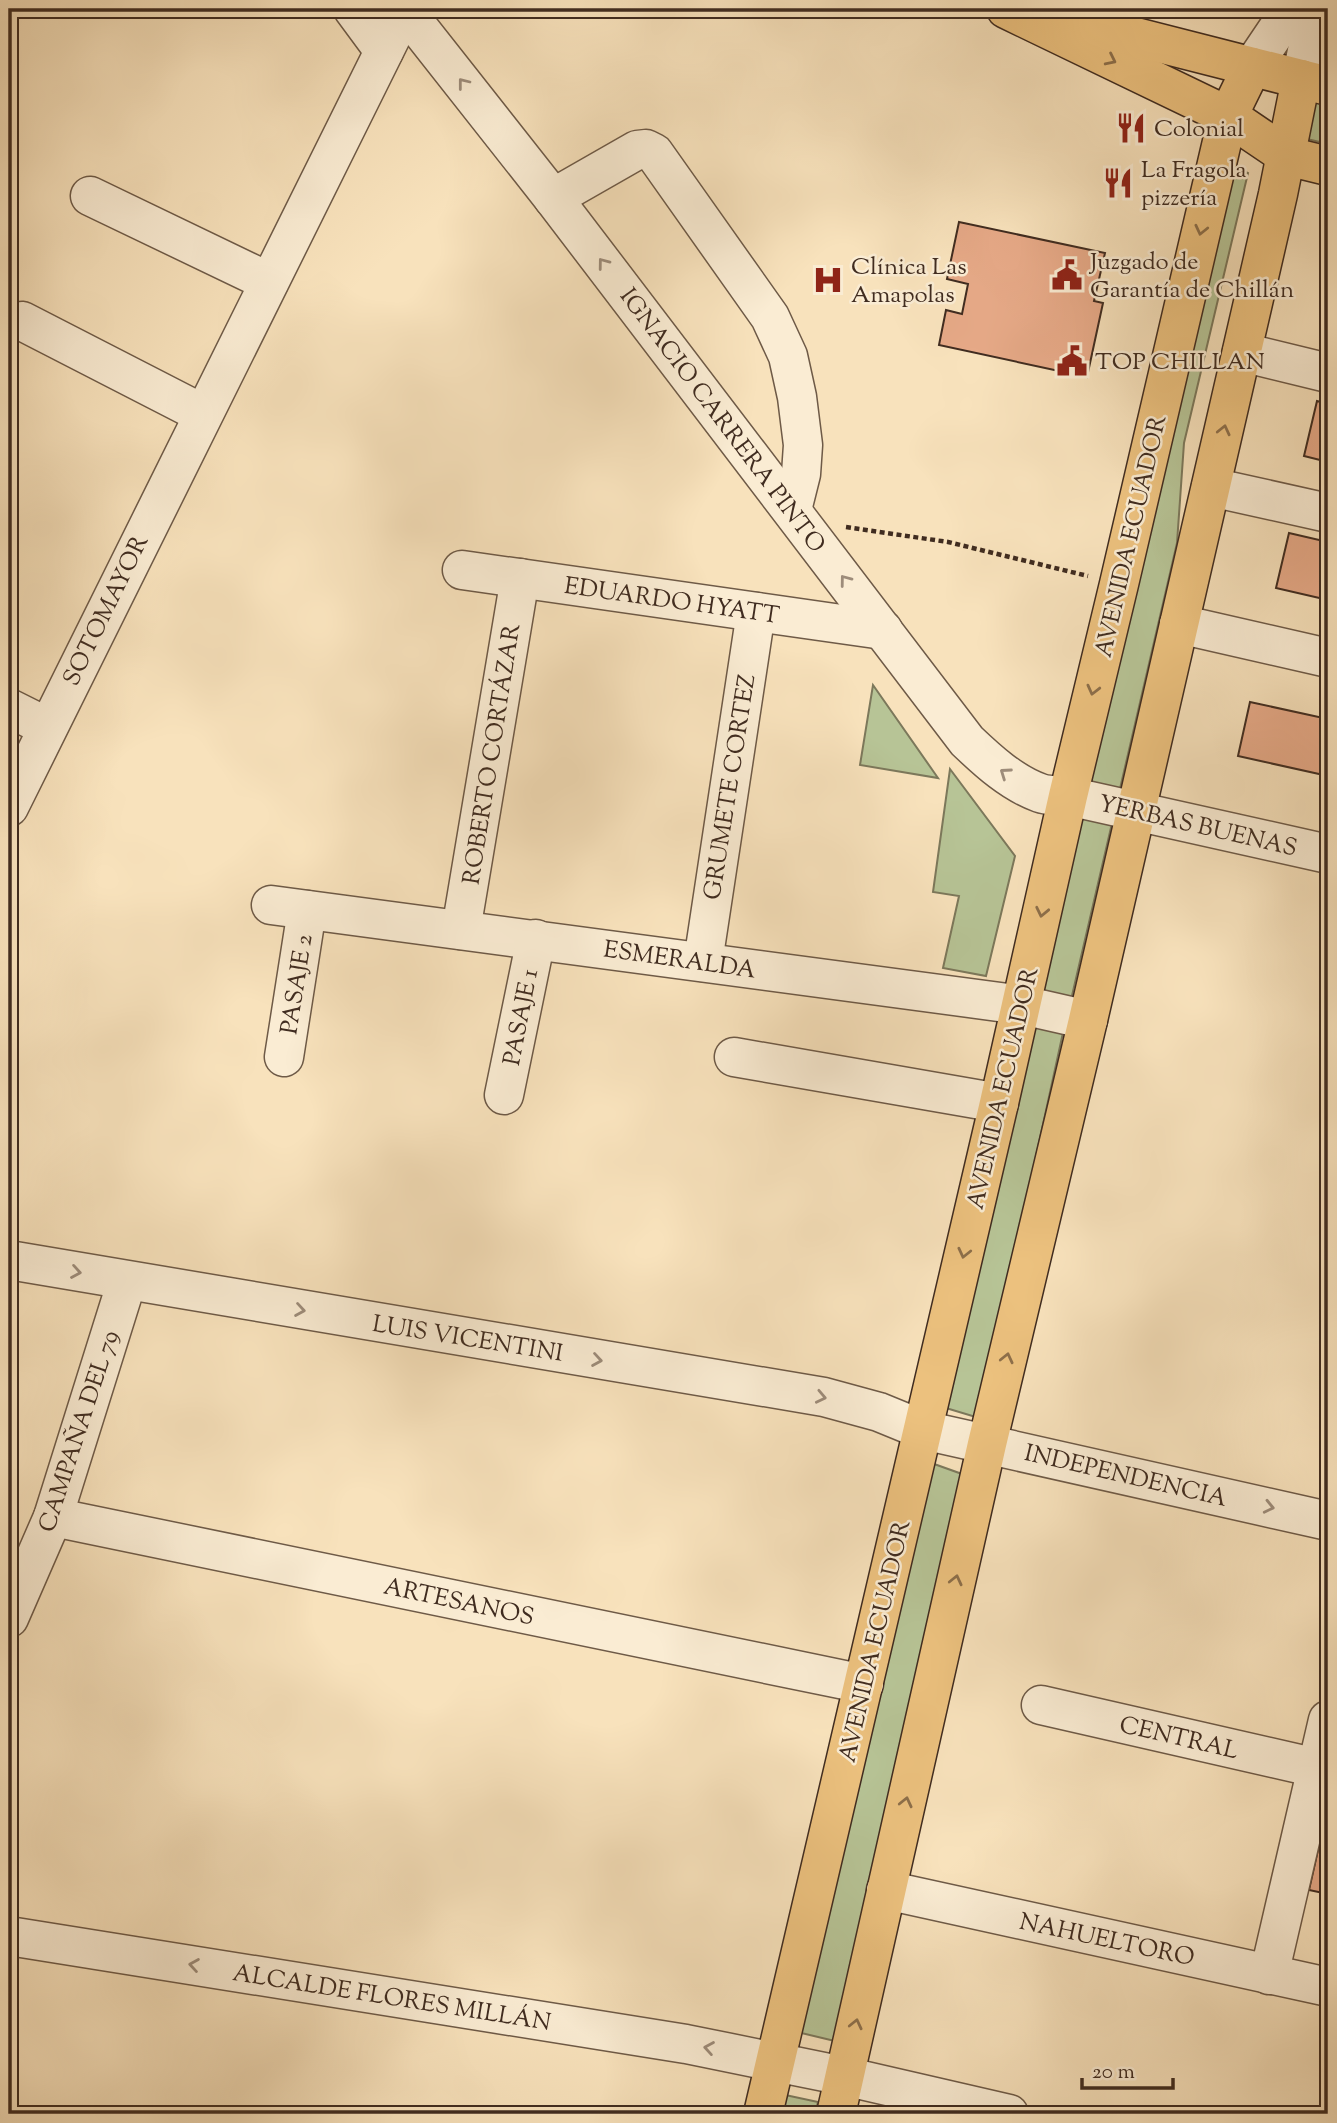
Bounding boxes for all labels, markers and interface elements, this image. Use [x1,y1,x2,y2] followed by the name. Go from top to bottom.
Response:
[1104,51,1116,65] one-way arrow
[458,79,471,91] one-way arrow
[1114,111,1148,145] restaurant icon: Colonial
[1154,113,1244,147] place label: Colonial
[1141,154,1247,216] place label: La Fragola pizzería
[1101,166,1135,200] restaurant icon: La Fragola pizzería
[1195,224,1209,236] one-way arrow
[1088,246,1294,308] place label: Juzgado de Garantía de Chillán
[851,251,967,313] place label: Clínica Las Amapolas
[598,258,611,270] one-way arrow
[1050,258,1084,292] public building icon: Juzgado de Garantía de Chillán
[811,263,845,297] hospital icon: Clínica Las Amapolas
[610,282,832,561] street label: IGNACIO CARRERA PINTO
[1055,344,1089,378] public building icon: TOP CHILLAN
[1095,346,1265,380] place label: TOP CHILLAN
[1088,411,1177,661] street label: AVENIDA ECUADOR
[1216,424,1230,436] one-way arrow
[56,529,158,692] street label: SOTOMAYOR
[562,570,782,634] street label: EDUARDO HYATT
[840,575,853,588] one-way arrow
[456,621,531,887] street label: ROBERTO CORTÁZAR
[696,672,766,903] street label: GRUMETE CORTEZ
[1087,684,1101,696] one-way arrow
[1000,769,1013,781] one-way arrow
[1095,788,1300,866] street label: YERBAS BUENAS
[1036,906,1050,918] one-way arrow
[273,932,323,1037] street label: PASAJE 2
[601,933,759,989] street label: ESMERALDA
[960,963,1049,1213] street label: AVENIDA ECUADOR
[496,966,548,1069] street label: PASAJE 1
[958,1247,972,1259] one-way arrow
[70,1264,82,1279] one-way arrow
[294,1302,306,1317] one-way arrow
[370,1308,566,1372] street label: LUIS VICENTINI
[31,1326,129,1537] street label: CAMPAÑA DEL 79
[591,1352,603,1367] one-way arrow
[999,1352,1013,1364] one-way arrow
[815,1389,827,1404] one-way arrow
[1021,1437,1231,1517] street label: INDEPENDENCIA
[1263,1499,1275,1514] one-way arrow
[832,1516,921,1766] street label: AVENIDA ECUADOR
[380,1570,537,1635] street label: ARTESANOS
[948,1574,962,1586] one-way arrow
[1116,1709,1241,1769] street label: CENTRAL
[898,1796,912,1808] one-way arrow
[1016,1906,1197,1976] street label: NAHUELTORO
[230,1957,553,2041] street label: ALCALDE FLORES MILLÁN
[188,1958,200,1973] one-way arrow
[848,2018,862,2030] one-way arrow
[703,2041,715,2056] one-way arrow
[1082,2046,1172,2090] scale bar
[1092,2058,1135,2088] text: 20 m

